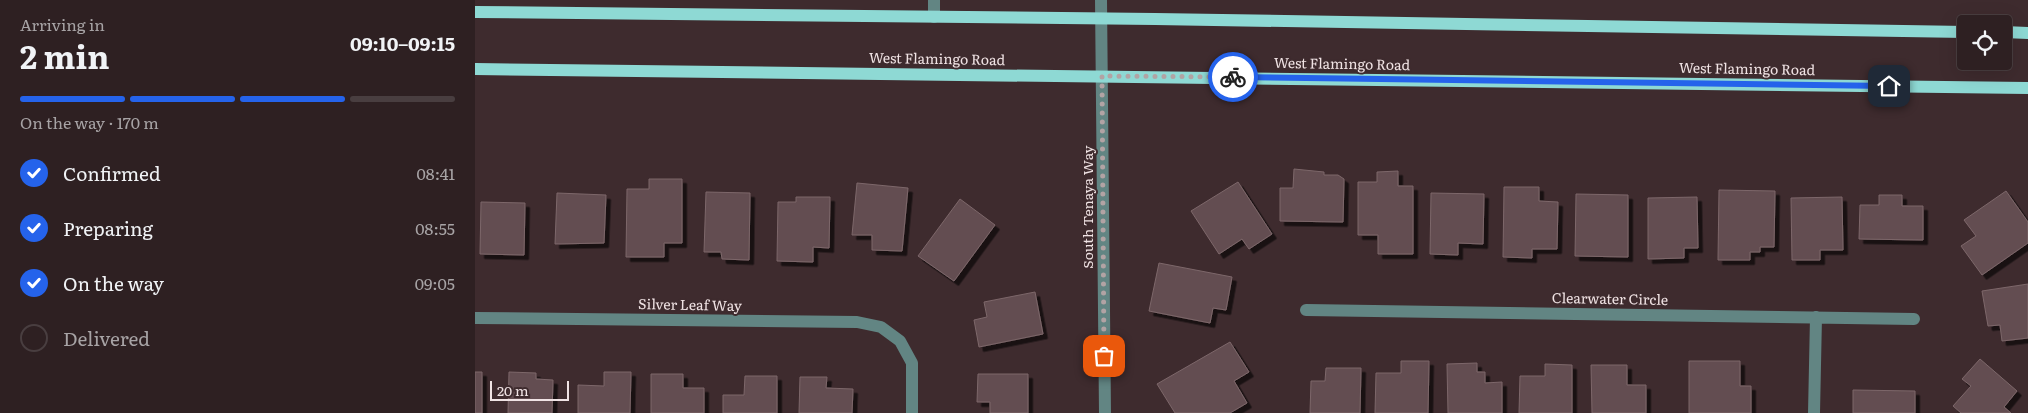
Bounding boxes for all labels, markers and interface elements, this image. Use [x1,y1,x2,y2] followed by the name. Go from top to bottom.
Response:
[20,12,105,36] text: Arriving in
[1957,15,2012,70] map controls
[1957,15,2012,70] button: locate
[350,29,455,57] text: 09:10–09:15
[20,31,109,79] text: 2 min
[869,47,1006,69] street label: West Flamingo Road
[1208,52,1258,102] courier
[1274,52,1411,74] street label: West Flamingo Road
[1679,57,1816,79] street label: West Flamingo Road
[1219,63,1247,91] icon: bike
[1868,65,1910,107] pin
[1875,72,1903,100] icon: home
[20,110,159,134] text: On the way · 170 m
[1077,144,1097,269] street label: South Tenaya Way
[20,159,48,187] icon: check
[63,159,161,187] text: Confirmed
[417,161,455,185] text: 08:41
[20,214,48,242] icon: check
[63,214,153,242] text: Preparing
[415,216,455,240] text: 08:55
[20,269,48,297] icon: check
[63,269,164,297] text: On the way
[415,271,455,295] text: 09:05
[1552,287,1668,309] street label: Clearwater Circle
[638,293,743,315] street label: Silver Leaf Way
[63,324,150,352] text: Delivered
[1083,335,1125,377] pin
[1090,342,1118,370] icon: bag
[490,378,569,401] scale bar
[497,380,529,400] text: 20 m

